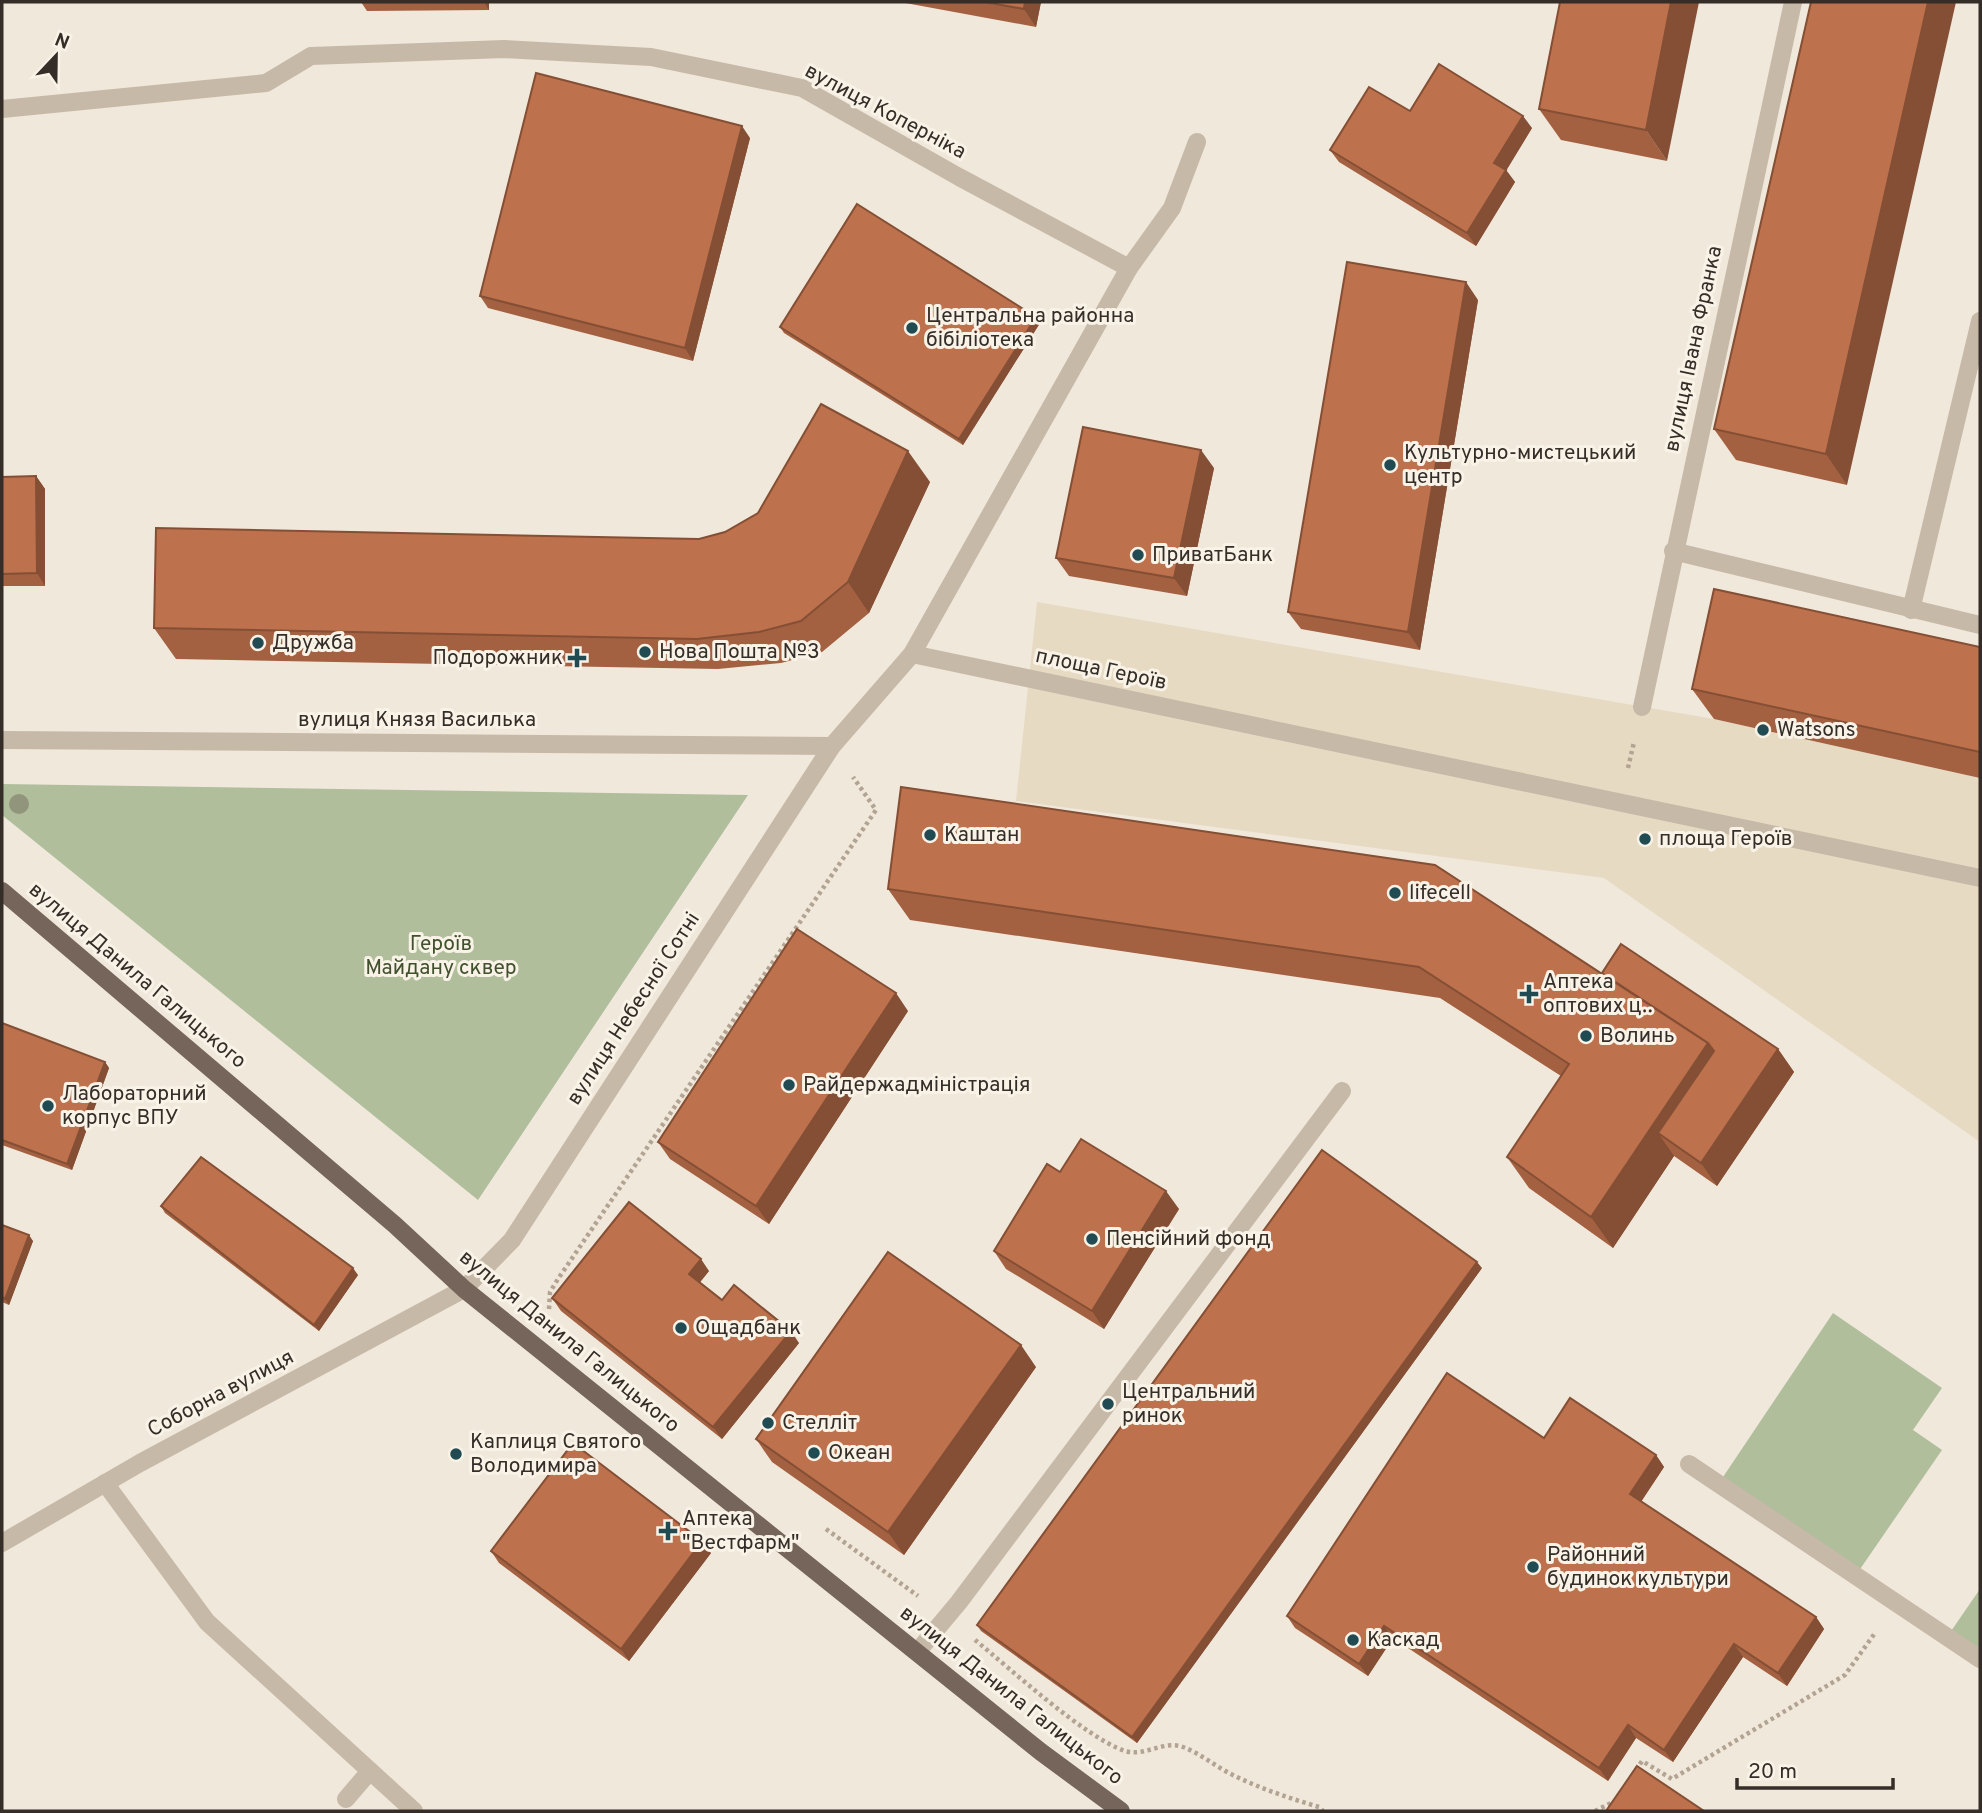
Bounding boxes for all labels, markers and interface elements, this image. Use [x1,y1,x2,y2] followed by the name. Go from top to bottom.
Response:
[21,21,91,91] north arrow
[51,28,72,56] text: N
[800,58,970,166] street label: вулиця Коперніка
[1659,244,1729,454] street label: вулиця Івана Франка
[926,303,1134,354] place label: Центральна районна бібіліотека
[904,320,920,336] marker: Центральна районна бібіліотека
[1404,440,1636,491] place label: Культурно-мистецький центр
[1382,457,1398,473] marker: Культурно-мистецький центр
[1152,542,1273,569] place label: ПриватБанк
[1130,547,1146,563] marker: ПриватБанк
[272,630,354,657] place label: Дружба
[250,635,266,651] marker: Дружба
[659,639,820,666] place label: Нова Пошта №3
[1033,643,1169,697] street label: площа Героїв
[637,644,653,660] marker: Нова Пошта №3
[432,645,563,672] place label: Подорожник
[569,650,585,666] marker: Подорожник
[298,707,536,734] street label: вулиця Князя Василька
[1777,717,1856,744] place label: Watsons
[1755,722,1771,738] marker: Watsons
[944,822,1019,849] place label: Каштан
[1659,826,1793,853] place label: площа Героїв
[922,827,938,843] marker: Каштан
[1637,831,1653,847] marker: площа Героїв
[23,877,251,1075] street label: вулиця Данила Галицького
[1409,880,1471,907] place label: lifecell
[1387,885,1403,901] marker: lifecell
[561,907,707,1111] street label: вулиця Небесної Сотні
[365,931,517,982] park label: Героїв Майдану сквер
[1543,969,1653,1020] place label: Аптека оптових ц‥
[1521,986,1537,1002] marker: Аптека оптових ц‥
[1600,1023,1675,1050] place label: Волинь
[1578,1028,1594,1044] marker: Волинь
[803,1072,1030,1099] place label: Райдержадміністрація
[781,1077,797,1093] marker: Райдержадміністрація
[62,1081,206,1132] place label: Лабораторний корпус ВПУ
[40,1098,56,1114] marker: Лабораторний корпус ВПУ
[1106,1226,1271,1253] place label: Пенсійний фонд
[1084,1231,1100,1247] marker: Пенсійний фонд
[453,1245,685,1439] street label: вулиця Данила Галицького
[695,1315,801,1342] place label: Ощадбанк
[673,1320,689,1336] marker: Ощадбанк
[143,1344,299,1444] street label: Соборна вулиця
[1122,1379,1255,1430] place label: Центральний ринок
[1100,1396,1116,1412] marker: Центральний ринок
[782,1410,857,1437] place label: Стелліт
[760,1415,776,1431] marker: Стелліт
[470,1429,641,1480] place label: Каплиця Святого Володимира
[828,1440,890,1467] place label: Океан
[806,1445,822,1461] marker: Океан
[448,1446,464,1462] marker: Каплиця Святого Володимира
[682,1506,800,1557] place label: Аптека "Вестфарм"
[660,1523,676,1539] marker: Аптека "Вестфарм"
[1547,1542,1729,1593] place label: Районний будинок культури
[1525,1559,1541,1575] marker: Районний будинок культури
[894,1600,1128,1792] street label: вулиця Данила Галицького
[1367,1627,1440,1654] place label: Каскад
[1345,1632,1361,1648] marker: Каскад
[1737,1746,1893,1790] scale bar
[1748,1759,1797,1786] text: 20 m

